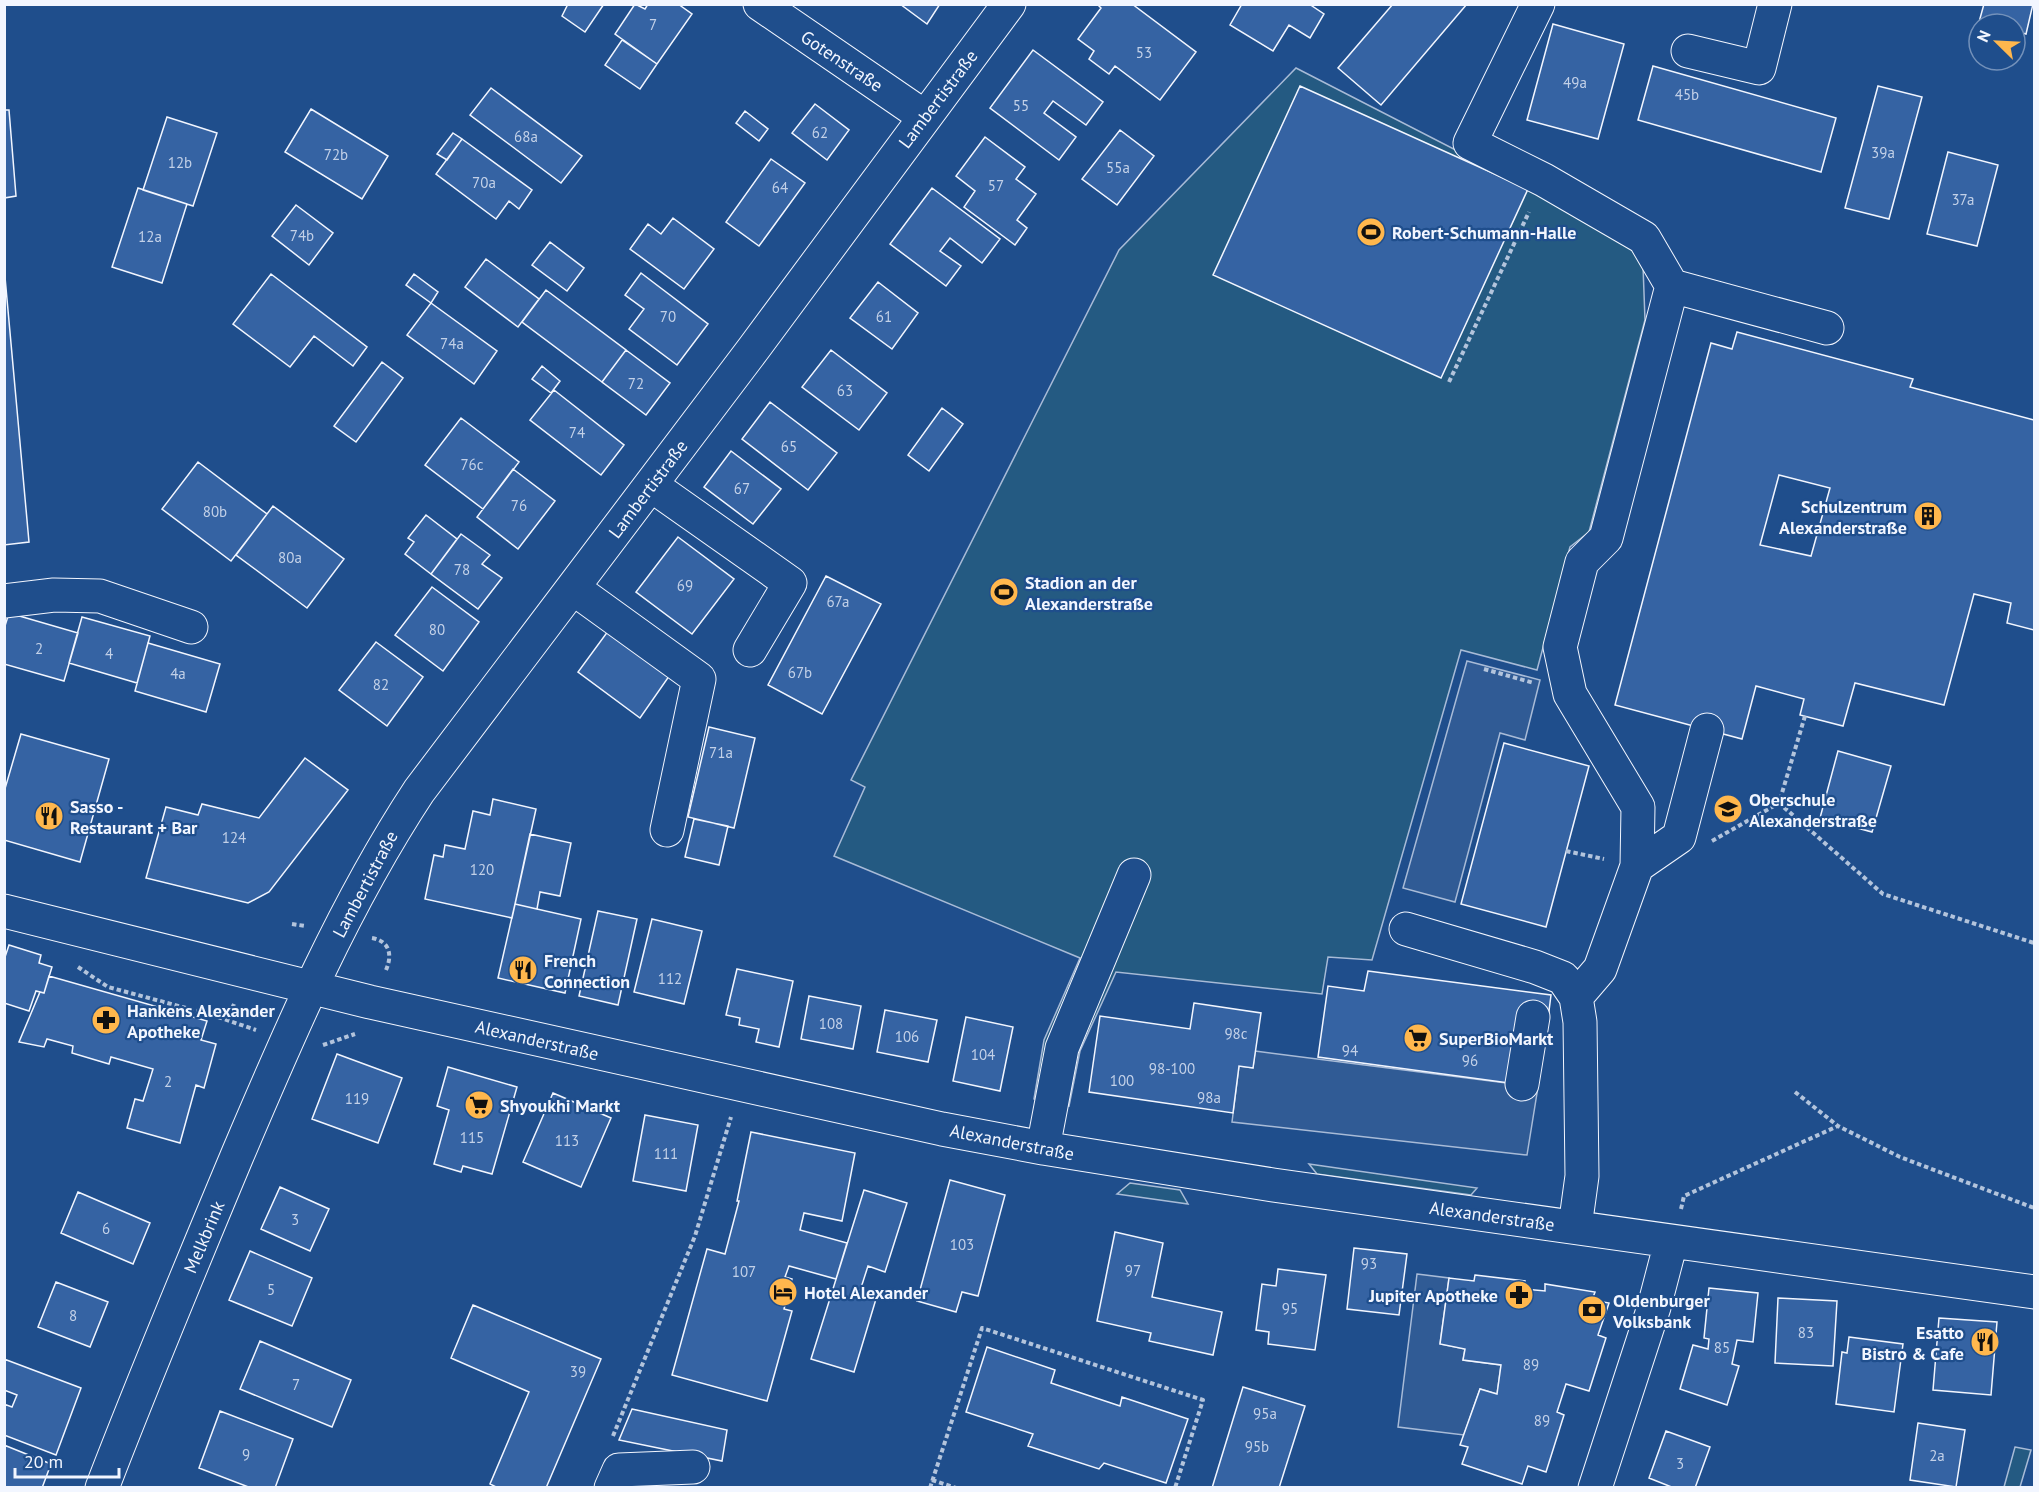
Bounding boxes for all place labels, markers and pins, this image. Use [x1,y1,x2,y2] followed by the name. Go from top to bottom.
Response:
[1355,216,1387,248] sports icon: Robert-Schumann-Halle
[1392,221,1576,244] place label: Robert-Schumann-Halle
[1779,495,1907,539] place label: Schulzentrum Alexanderstraße
[1912,500,1944,532] building icon: Schulzentrum Alexanderstraße
[1025,571,1153,615] place label: Stadion an der Alexanderstraße
[988,576,1020,608] sports icon: Stadion an der Alexanderstraße
[1749,788,1877,832] place label: Oberschule Alexanderstraße
[1712,793,1744,825] school or university icon: Oberschule Alexanderstraße
[70,795,198,839] place label: Sasso - Restaurant + Bar
[33,800,65,832] restaurant icon: Sasso - Restaurant + Bar
[544,949,630,993] place label: French Connection
[507,954,539,986] restaurant icon: French Connection
[127,999,275,1043] place label: Hankens Alexander Apotheke
[90,1004,122,1036] pharmacy icon: Hankens Alexander Apotheke
[1402,1022,1434,1054] supermarket icon: SuperBioMarkt
[1439,1027,1554,1050] place label: SuperBioMarkt
[463,1089,495,1121] supermarket icon: Shyoukhi Markt
[500,1094,621,1117] place label: Shyoukhi Markt
[767,1276,799,1308] hotel icon: Hotel Alexander
[1503,1279,1535,1311] pharmacy icon: Jupiter Apotheke
[804,1281,929,1304] place label: Hotel Alexander
[1368,1284,1498,1307] place label: Jupiter Apotheke
[1612,1289,1710,1333] place label: Oldenburger Volksbank
[1576,1294,1608,1326] bank icon: Oldenburger Volksbank
[1862,1321,1964,1365] place label: Esatto Bistro & Cafe
[1969,1326,2001,1358] restaurant icon: Esatto Bistro & Cafe

